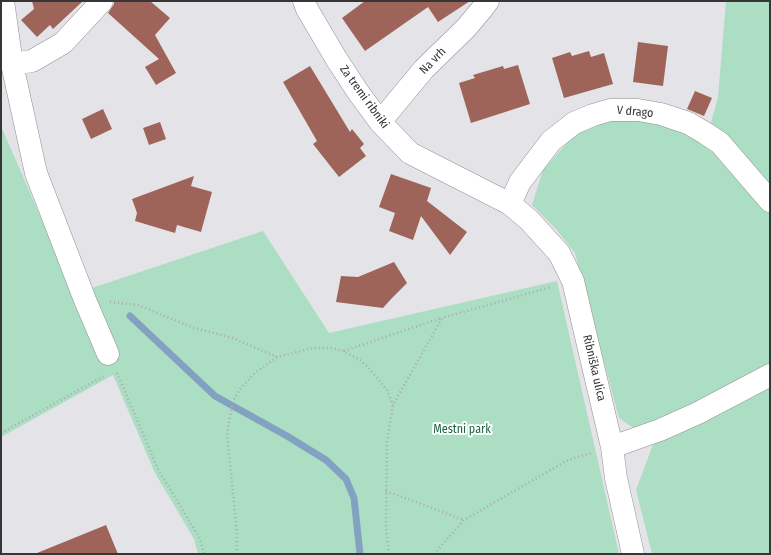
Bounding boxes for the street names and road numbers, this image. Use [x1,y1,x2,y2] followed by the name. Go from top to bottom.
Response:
[417,45,449,77] street label: Na vrh
[336,63,392,131] street label: Za tremi ribniki
[616,103,654,121] street label: V drago
[579,333,609,403] street label: Ribniška ulica

